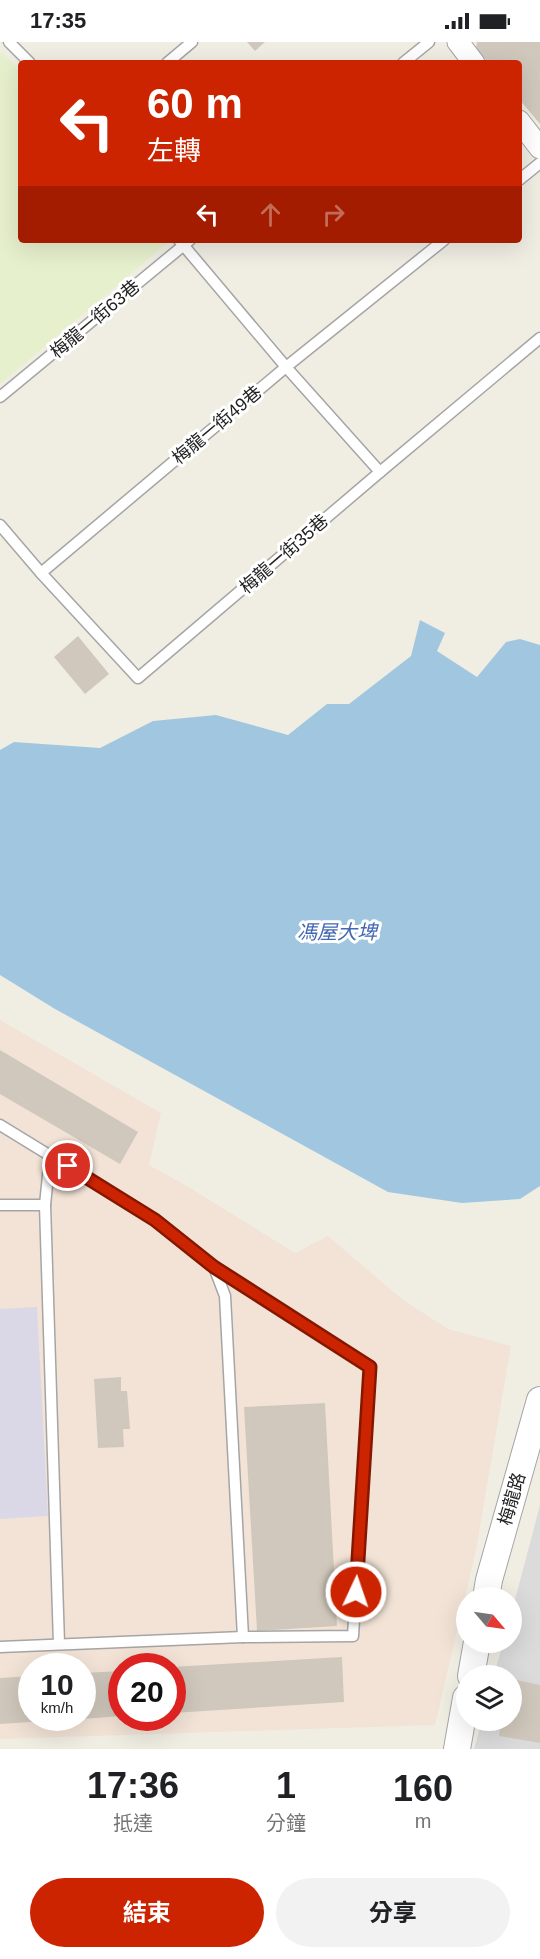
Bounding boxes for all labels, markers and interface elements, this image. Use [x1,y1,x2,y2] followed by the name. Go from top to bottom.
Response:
[30,8,86,33] text: 17:35
[147,80,243,127] text: 60 m
[48,84,126,162] icon: left
[147,136,201,166] text: 左轉
[191,198,224,231] icon: left
[254,198,287,231] icon: ahead
[317,198,350,231] icon: right
[46,276,144,362] street label: 梅龍一街63巷
[168,382,266,468] street label: 梅龍一街49巷
[236,510,332,598] street label: 梅龍一街35巷
[297,921,379,943] water label: 馮屋大埤
[42,1140,93,1191] pin
[51,1149,84,1182] icon: arrive
[495,1470,529,1528] street label: 梅龍路
[324,1560,388,1624] position arrow
[456,1587,522,1653] north arrow
[456,1587,522,1731] map controls
[108,1653,186,1731] speed limit sign: 20
[456,1665,522,1731] button: layers
[40,1668,74,1701] text: 10
[41,1699,73,1716] text: km/h
[87,1765,179,1806] text: 17:36
[276,1765,296,1806] text: 1
[393,1768,453,1809] text: 160
[415,1810,431,1832] text: m
[113,1812,153,1834] text: 抵達
[266,1812,306,1834] text: 分鐘
[30,1878,264,1947] button: 結束
[276,1878,510,1947] button: 分享

